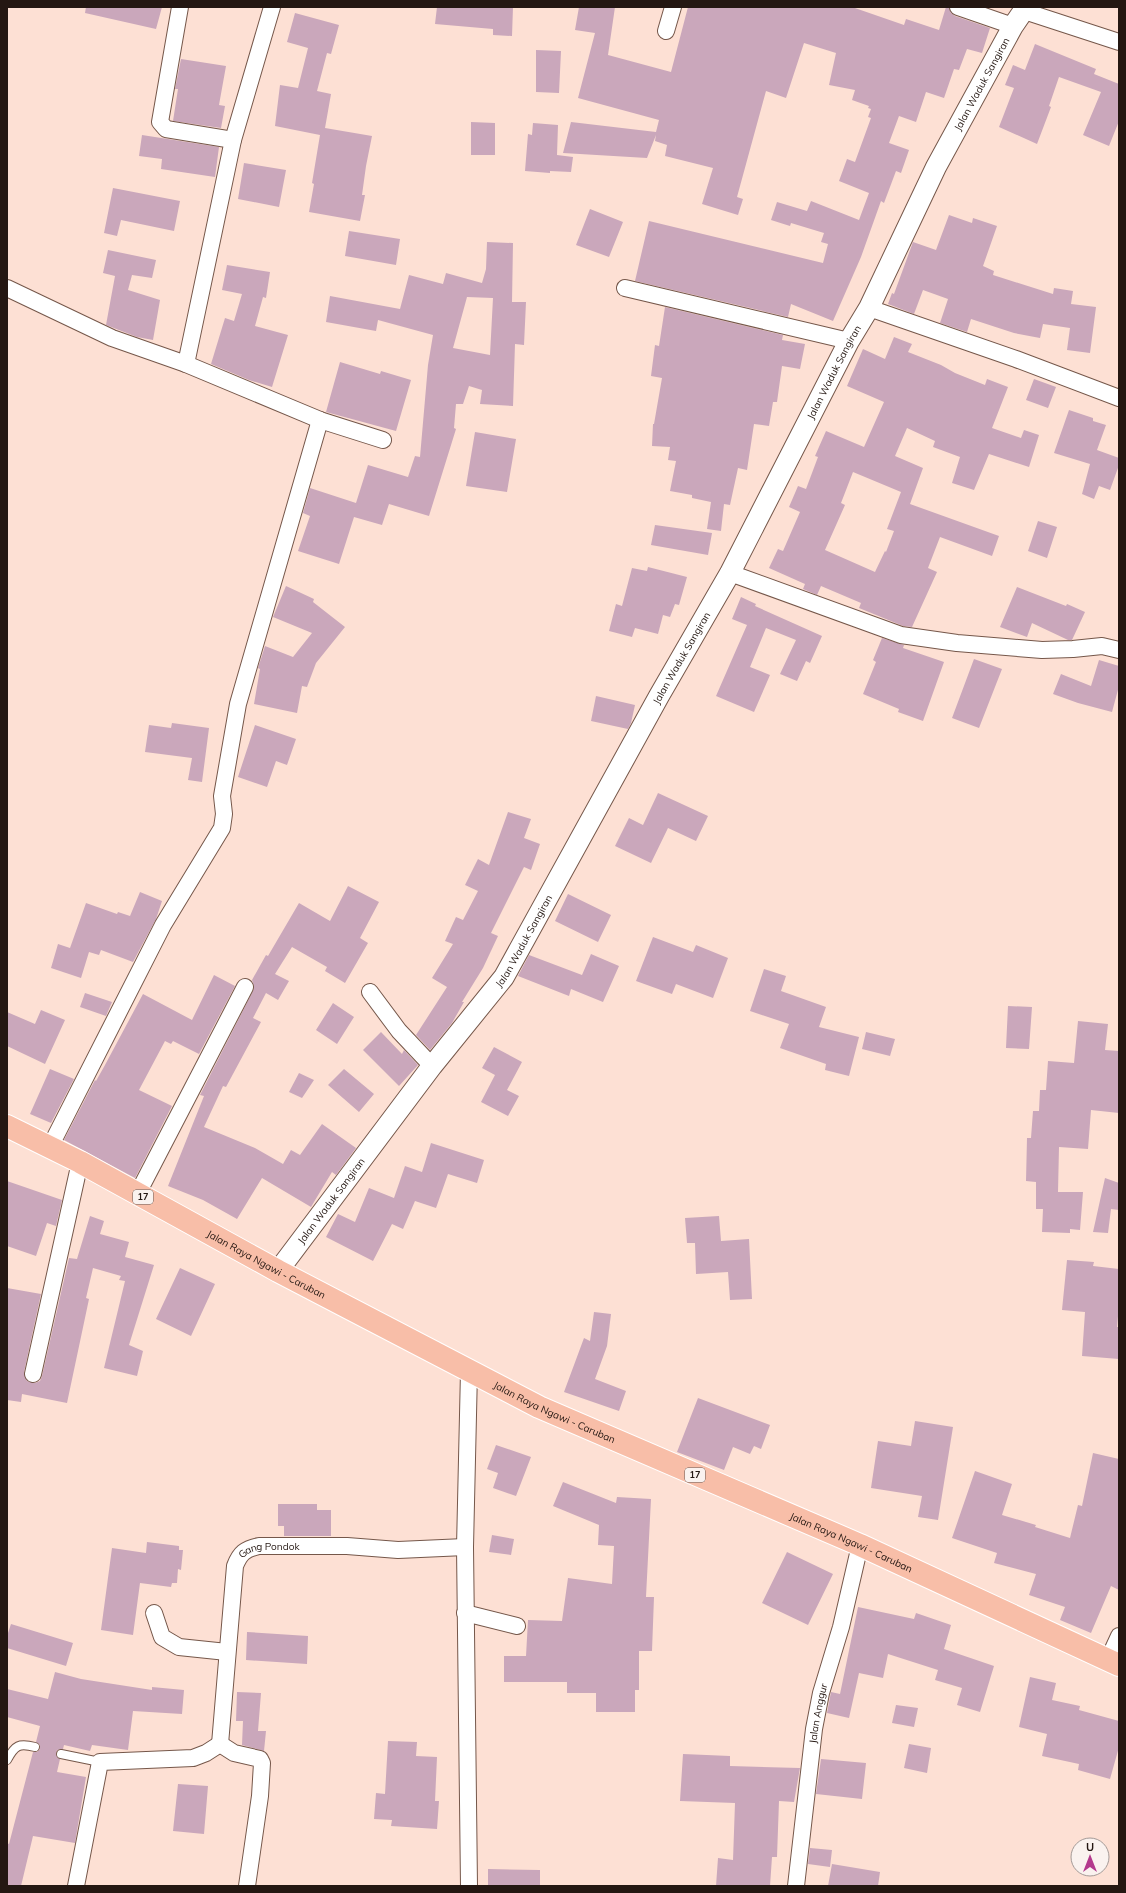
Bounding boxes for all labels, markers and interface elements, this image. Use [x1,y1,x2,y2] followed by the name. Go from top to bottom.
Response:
[951,35,1013,133] street label: Jalan Waduk Sangiran
[804,323,864,421] street label: Jalan Waduk Sangiran
[650,609,713,706] street label: Jalan Waduk Sangiran
[492,892,555,990] street label: Jalan Waduk Sangiran
[295,1155,368,1247] street label: Jalan Waduk Sangiran
[133,1190,153,1204] road number: 17
[205,1227,328,1302] street label: Jalan Raya Ngawi - Caruban
[491,1378,618,1446] street label: Jalan Raya Ngawi - Caruban
[685,1468,705,1482] road number: 17
[788,1510,915,1576] street label: Jalan Raya Ngawi - Caruban
[236,1540,300,1561] street label: Gang Pondok
[806,1682,831,1744] street label: Jalan Anggur
[1070,1837,1110,1877] north arrow
[1086,1840,1094,1854] text: U

